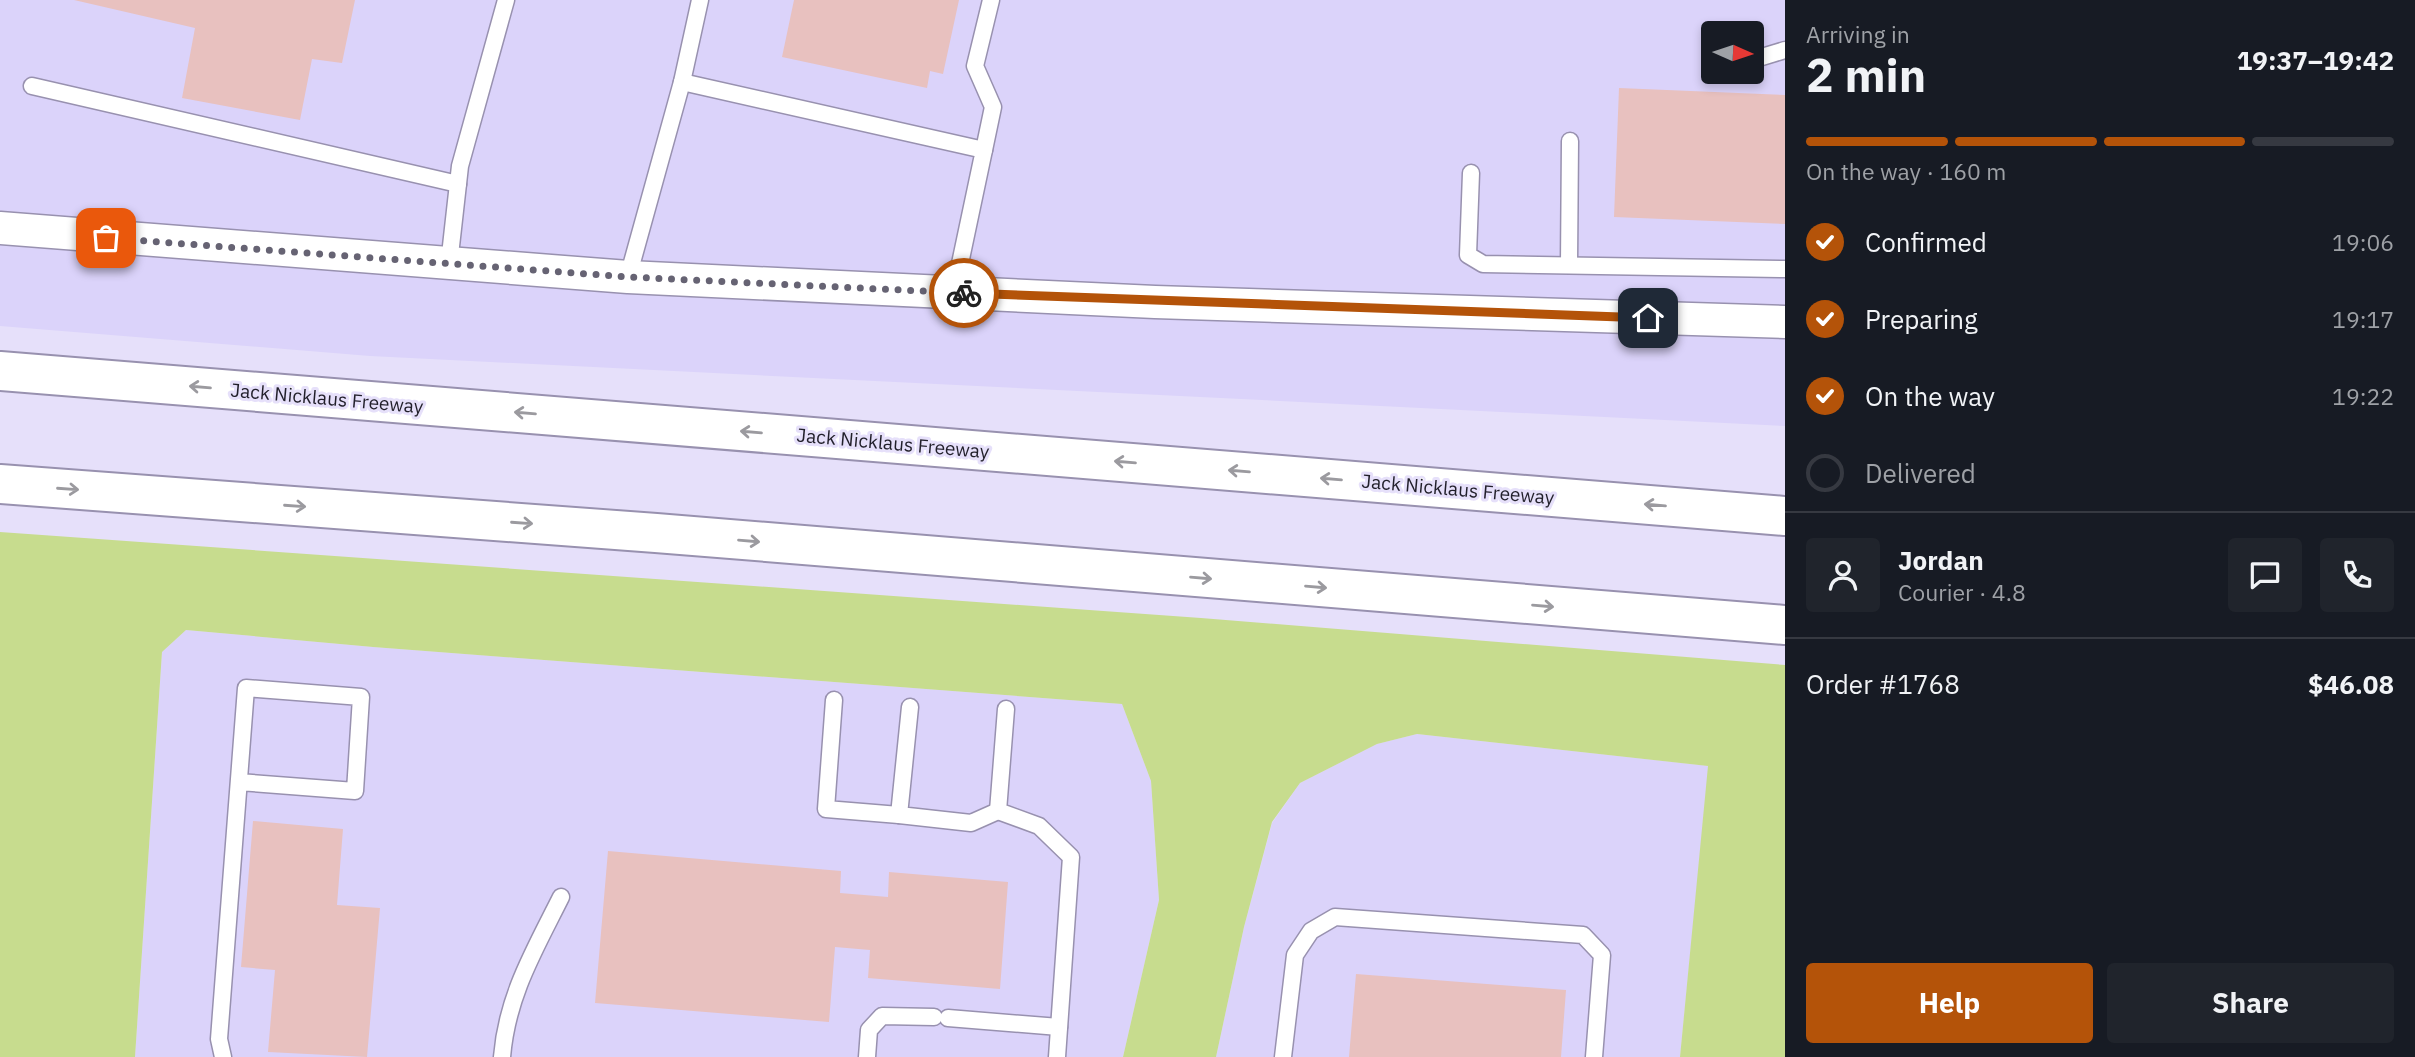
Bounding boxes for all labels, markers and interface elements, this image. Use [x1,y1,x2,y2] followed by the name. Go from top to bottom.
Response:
[1806,19,1910,49] text: Arriving in
[1701,21,1764,84] north arrow
[1701,21,1764,84] map controls
[2237,43,2394,77] text: 19:37–19:42
[1806,45,1926,105] text: 2 min
[1806,156,2006,186] text: On the way · 160 m
[76,208,136,268] pin
[87,219,125,257] icon: bag
[1806,223,1844,261] icon: check
[1865,225,1987,259] text: Confirmed
[2332,227,2394,257] text: 19:06
[929,258,999,328] courier
[945,274,983,312] icon: bike
[1618,288,1678,348] pin
[1629,299,1667,337] icon: home
[1806,300,1844,338] icon: check
[1865,302,1978,336] text: Preparing
[2332,304,2394,334] text: 19:17
[1806,377,1844,415] icon: check
[230,378,425,418] street label: Jack Nicklaus Freeway
[1865,379,1995,413] text: On the way
[189,380,212,393] one-way arrow
[2332,381,2394,411] text: 19:22
[514,406,536,419] one-way arrow
[796,423,991,463] street label: Jack Nicklaus Freeway
[740,425,763,438] one-way arrow
[1114,455,1136,468] one-way arrow
[1865,456,1976,490] text: Delivered
[1229,464,1251,477] one-way arrow
[1361,469,1556,509] street label: Jack Nicklaus Freeway
[1320,472,1343,485] one-way arrow
[56,483,79,496] one-way arrow
[1644,498,1667,511] one-way arrow
[283,500,306,513] one-way arrow
[510,517,533,530] one-way arrow
[737,535,759,548] one-way arrow
[1806,538,1880,612] button: person
[2228,538,2302,612] button: chat
[2320,538,2394,612] button: phone
[1898,543,1984,577] text: Jordan
[1189,572,1212,585] one-way arrow
[1898,577,2026,607] text: Courier · 4.8
[1304,581,1327,594] one-way arrow
[1531,600,1553,613] one-way arrow
[1806,667,1960,701] text: Order #1768
[2308,667,2394,701] text: $46.08
[1806,963,2093,1043] button: Help
[2107,963,2394,1043] button: Share

